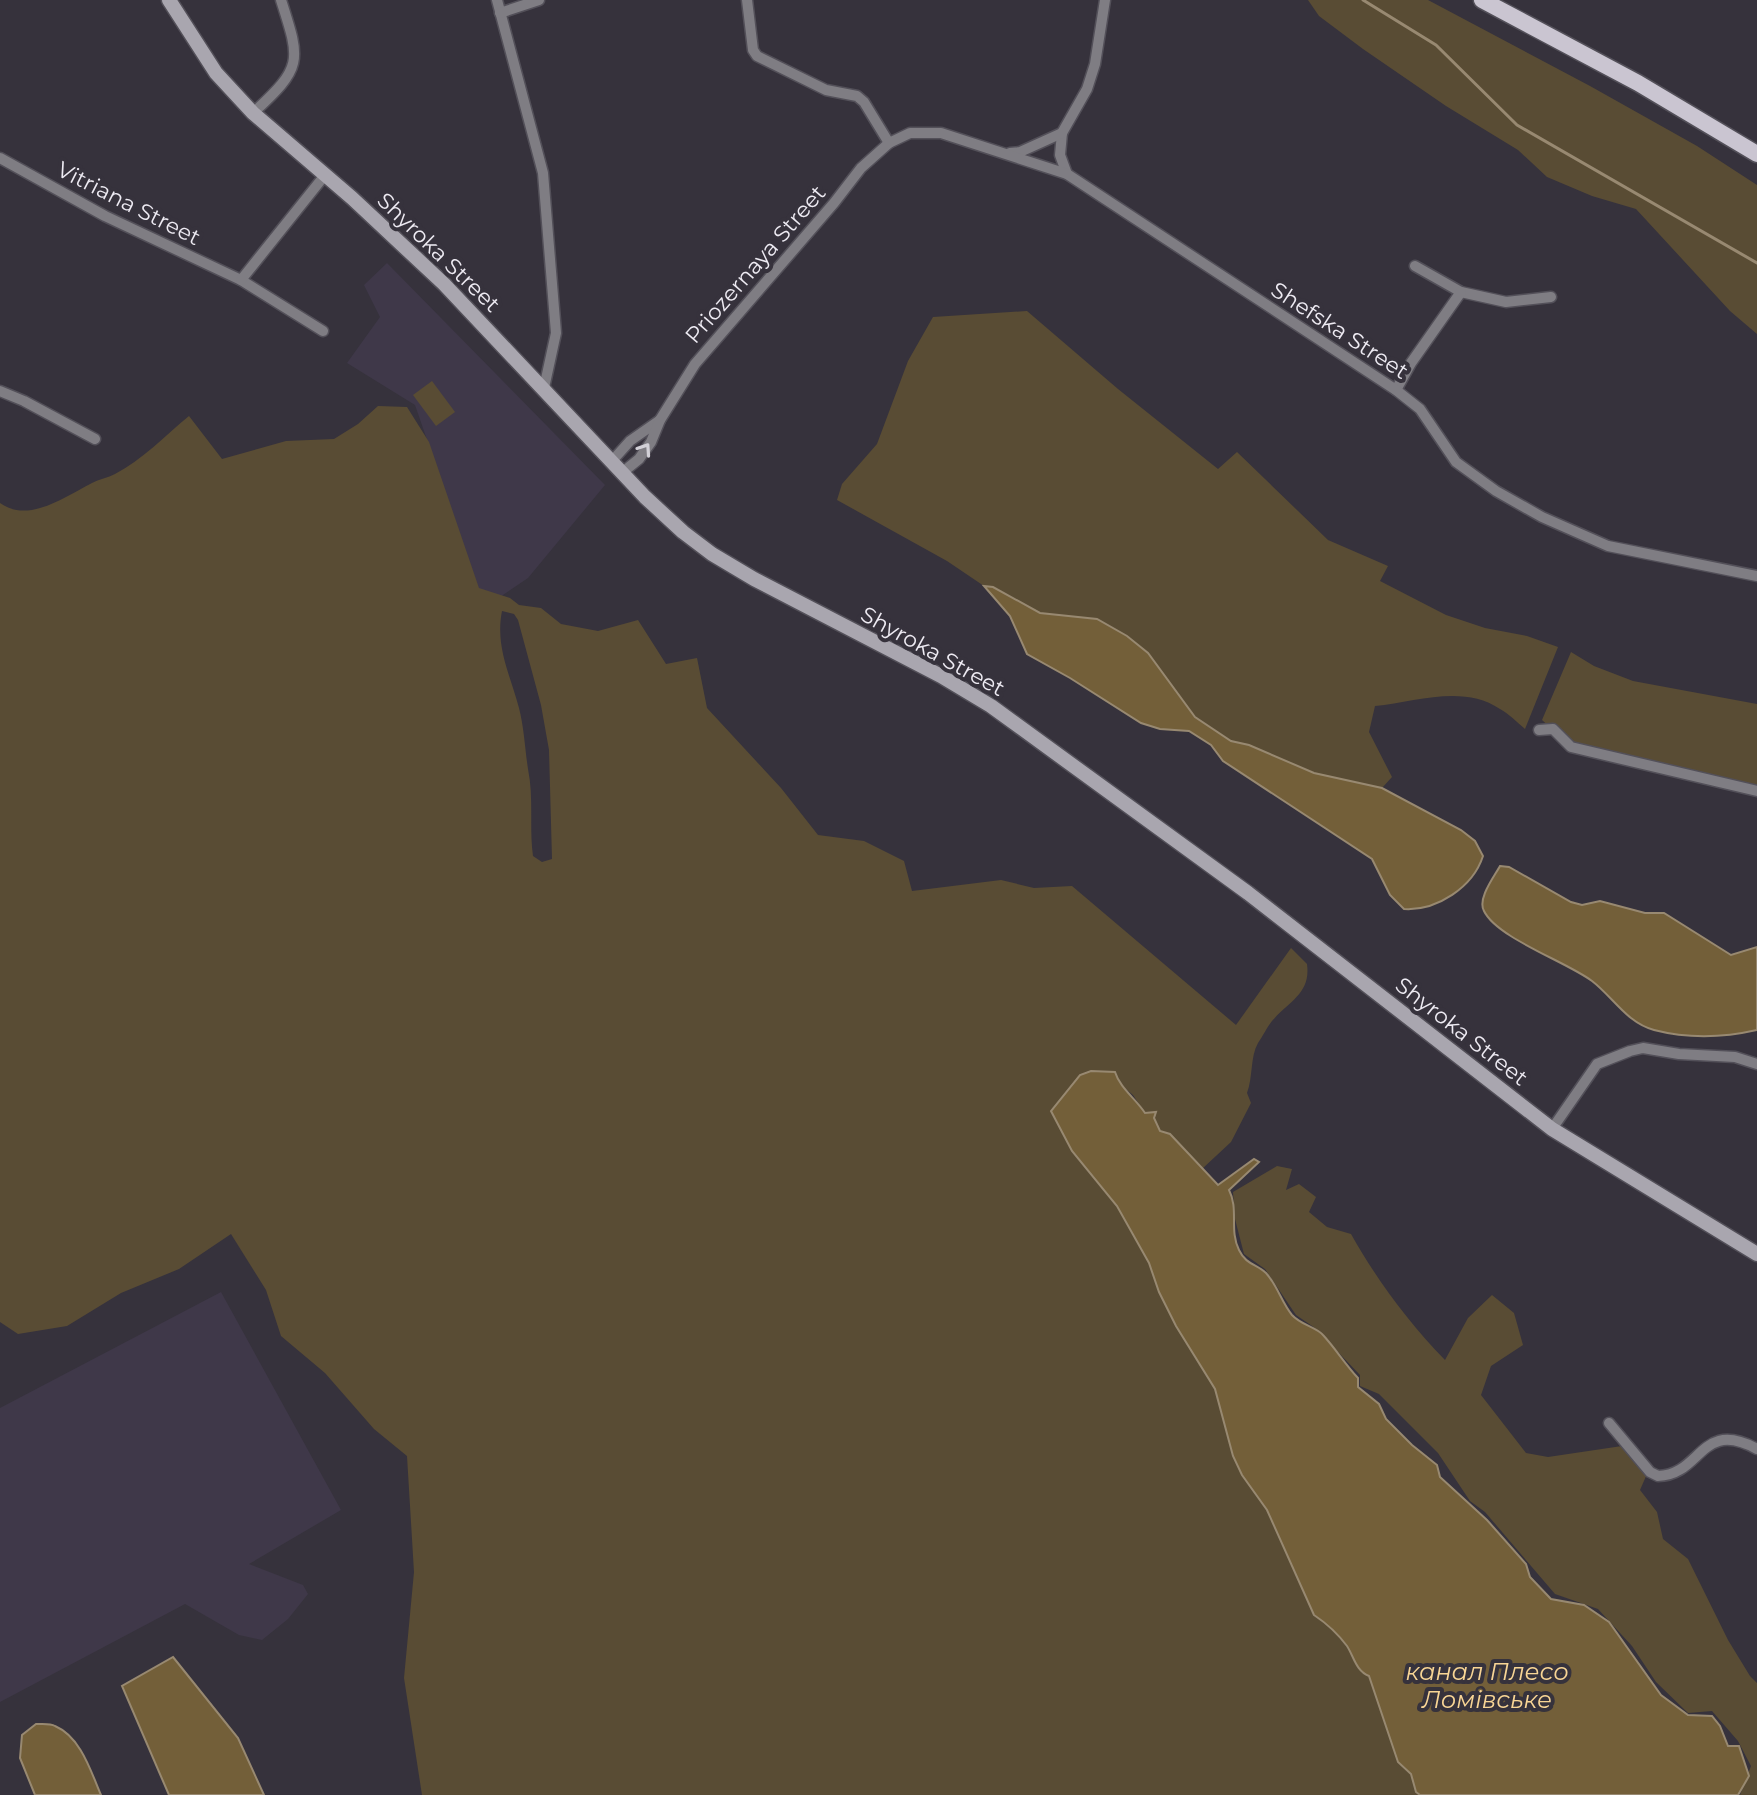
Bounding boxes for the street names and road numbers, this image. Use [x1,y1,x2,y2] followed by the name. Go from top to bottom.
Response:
[53,156,205,251] street label: Vitriana Street
[679,180,831,349] street label: Priozernaya Street
[372,187,506,318] street label: Shyroka Street
[1266,276,1413,385] street label: Shefska Street
[856,601,1010,702] street label: Shyroka Street
[1390,971,1533,1091] street label: Shyroka Street

